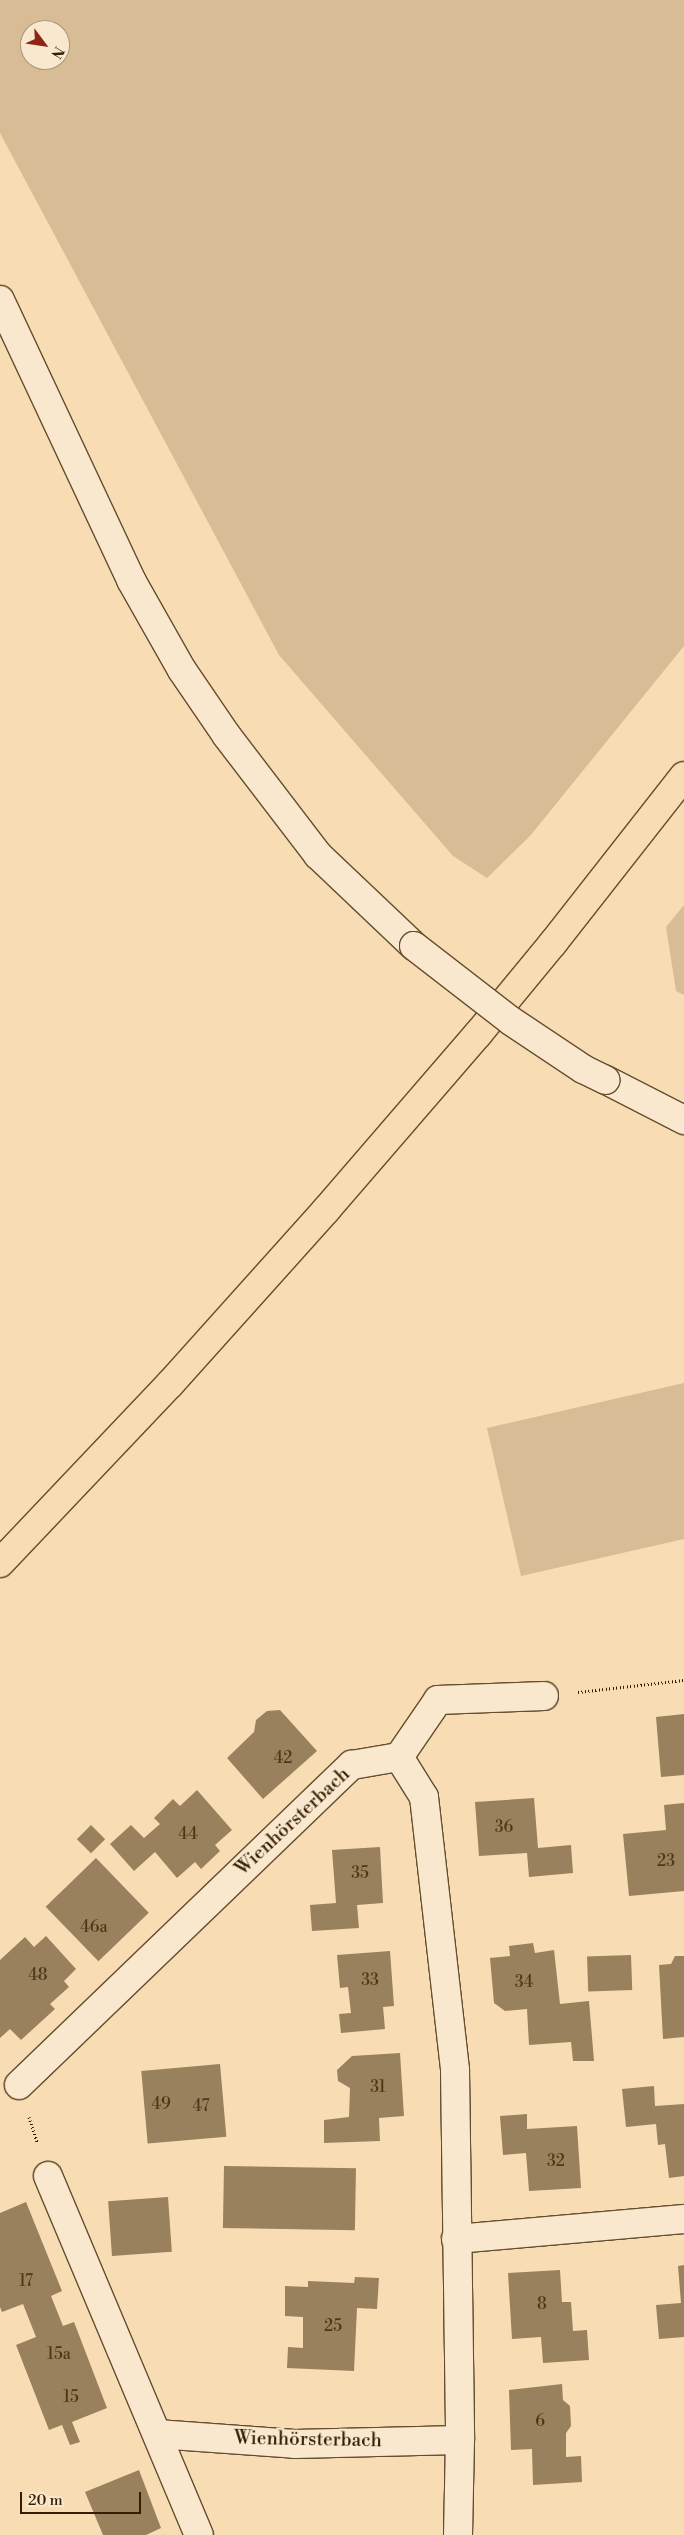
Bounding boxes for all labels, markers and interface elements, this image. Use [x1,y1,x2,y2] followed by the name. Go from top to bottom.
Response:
[20,20,70,70] north arrow
[46,43,68,62] text: N
[274,1748,292,1768] house number: 42
[231,1763,355,1881] street label: Wienhörsterbach
[495,1817,513,1837] house number: 36
[178,1824,198,1844] house number: 44
[657,1851,675,1871] house number: 23
[351,1863,369,1883] house number: 35
[80,1917,108,1937] house number: 46a
[28,1965,48,1985] house number: 48
[361,1970,379,1990] house number: 33
[515,1972,533,1992] house number: 34
[370,2077,386,2097] house number: 31
[151,2094,171,2114] house number: 49
[193,2096,209,2116] house number: 47
[547,2151,565,2171] house number: 32
[19,2271,33,2291] house number: 17
[537,2294,547,2314] house number: 8
[324,2316,342,2336] house number: 25
[47,2344,71,2364] house number: 15a
[63,2387,79,2407] house number: 15
[535,2411,545,2431] house number: 6
[234,2427,382,2453] street label: Wienhörsterbach
[22,2482,144,2514] scale bar
[28,2491,63,2510] text: 20 m

